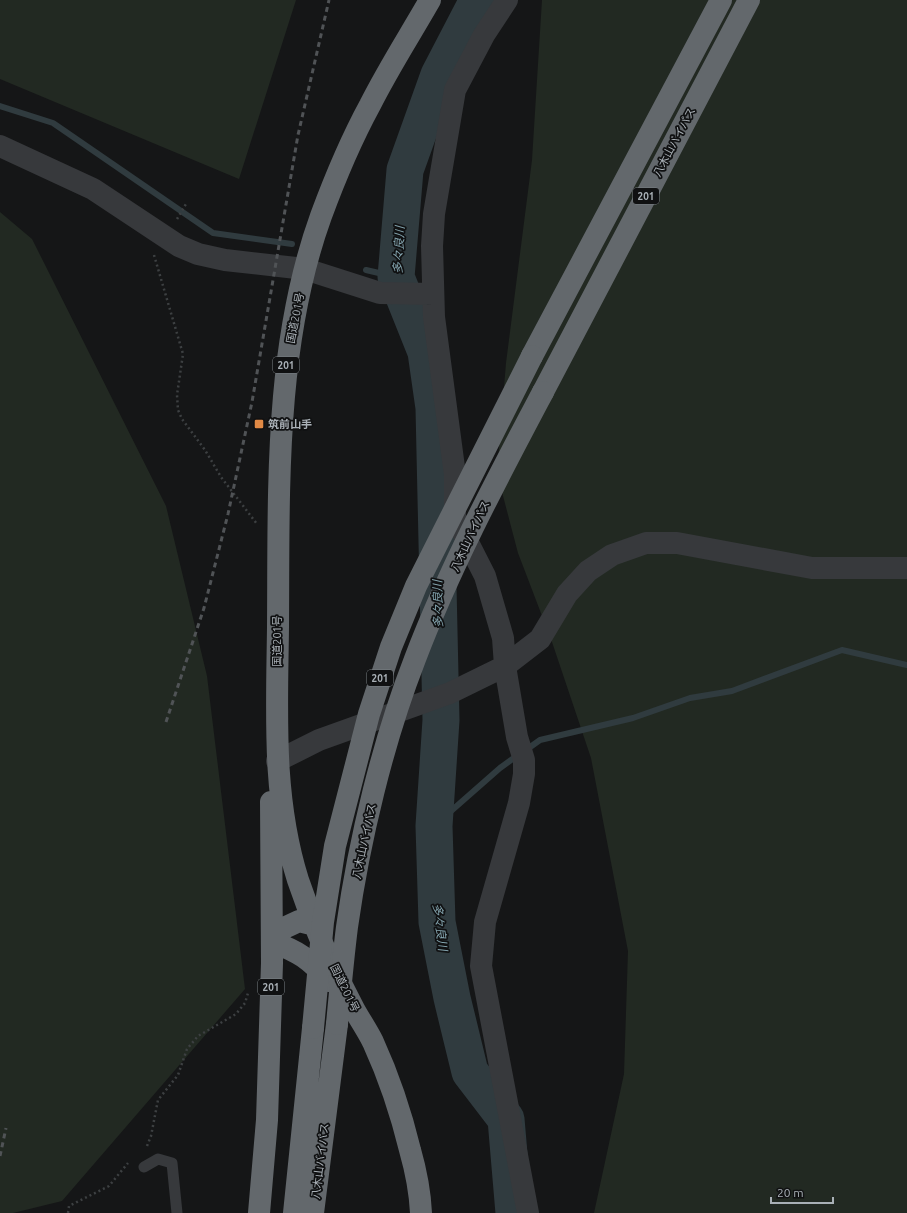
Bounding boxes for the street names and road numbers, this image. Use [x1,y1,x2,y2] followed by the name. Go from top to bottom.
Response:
[651,105,697,179] street label: 八木山バイパス
[633,188,659,204] road number: 201
[284,292,306,344] street label: 国道201号
[273,357,299,373] road number: 201
[448,499,492,573] street label: 八木山バイパス
[271,615,283,667] street label: 国道201号
[367,670,393,686] road number: 201
[350,802,378,880] street label: 八木山バイパス
[328,962,362,1014] street label: 国道201号
[258,979,284,995] road number: 201
[309,1122,331,1200] street label: 八木山バイパス

